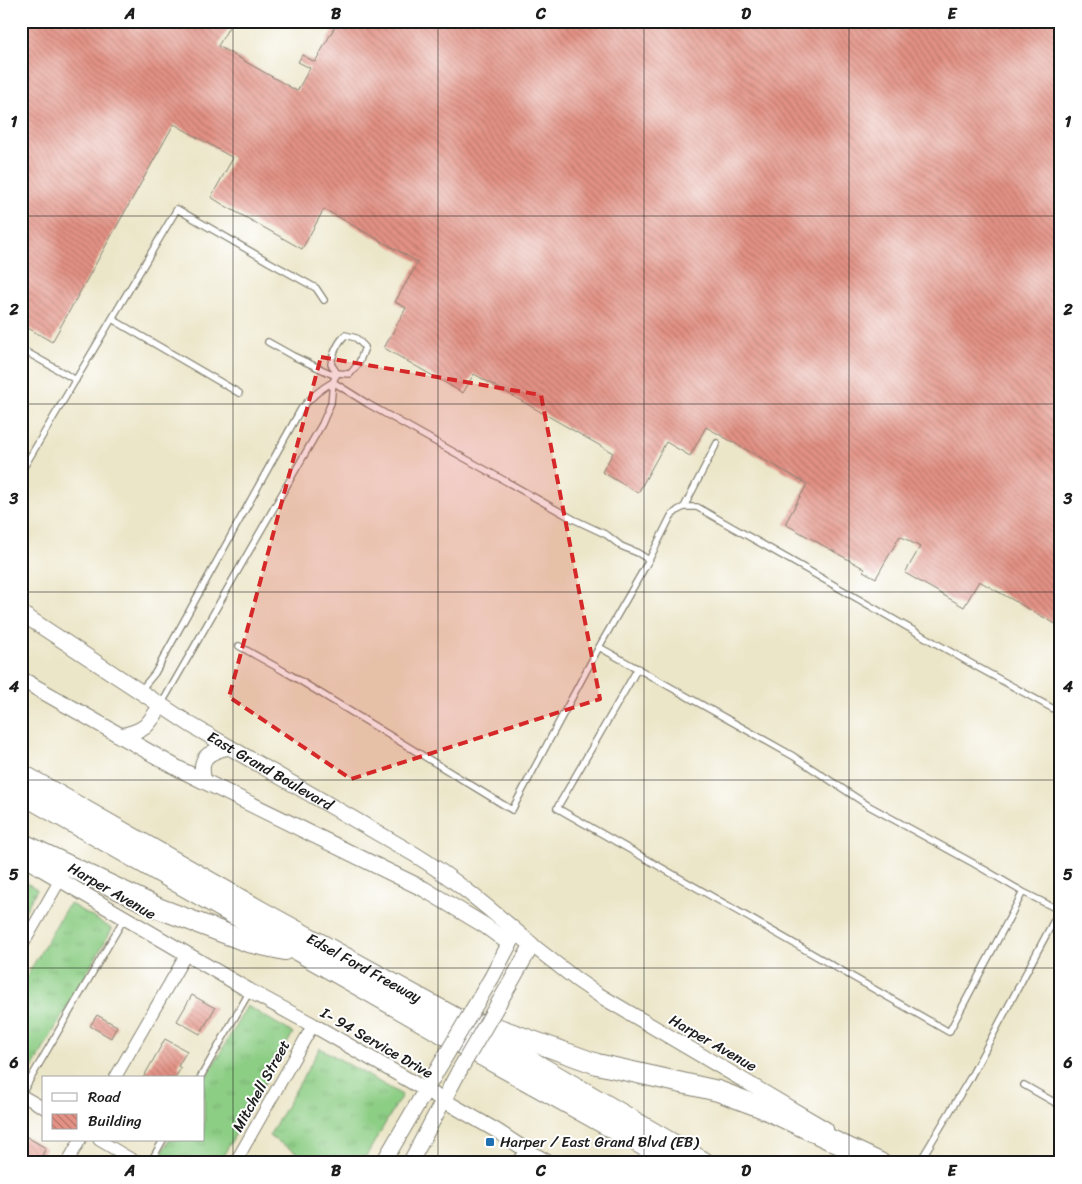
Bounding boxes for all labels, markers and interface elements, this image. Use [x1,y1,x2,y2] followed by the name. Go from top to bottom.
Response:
[124,0,135,28] text: A
[331,0,342,28] text: B
[535,0,547,28] text: C
[741,0,751,28] text: D
[948,0,958,28] text: E
[11,107,18,136] text: 1
[1065,107,1072,136] text: 1
[8,295,19,324] text: 2
[1062,295,1073,324] text: 2
[9,484,19,513] text: 3
[1063,484,1073,513] text: 3
[8,672,19,701] text: 4
[1062,672,1073,701] text: 4
[202,724,339,818] street label: East Grand Boulevard
[63,855,161,927] street label: Harper Avenue
[9,860,19,889] text: 5
[1063,860,1073,889] text: 5
[302,926,426,1010] street label: Edsel Ford Freeway
[315,1000,438,1086] street label: I- 94 Service Drive
[664,1007,762,1079] street label: Harper Avenue
[225,1035,297,1137] street label: Mitchell Street
[8,1048,19,1077] text: 6
[1062,1048,1073,1077] text: 6
[42,1076,205,1142] legend
[88,1084,121,1110] text: Road
[88,1108,142,1134] text: Building
[500,1129,699,1155] place label: Harper / East Grand Blvd (EB)
[484,1136,496,1148] marker: Harper / East Grand Blvd (EB)
[124,1156,135,1184] text: A
[331,1156,342,1184] text: B
[535,1156,547,1184] text: C
[741,1156,751,1184] text: D
[948,1156,958,1184] text: E

